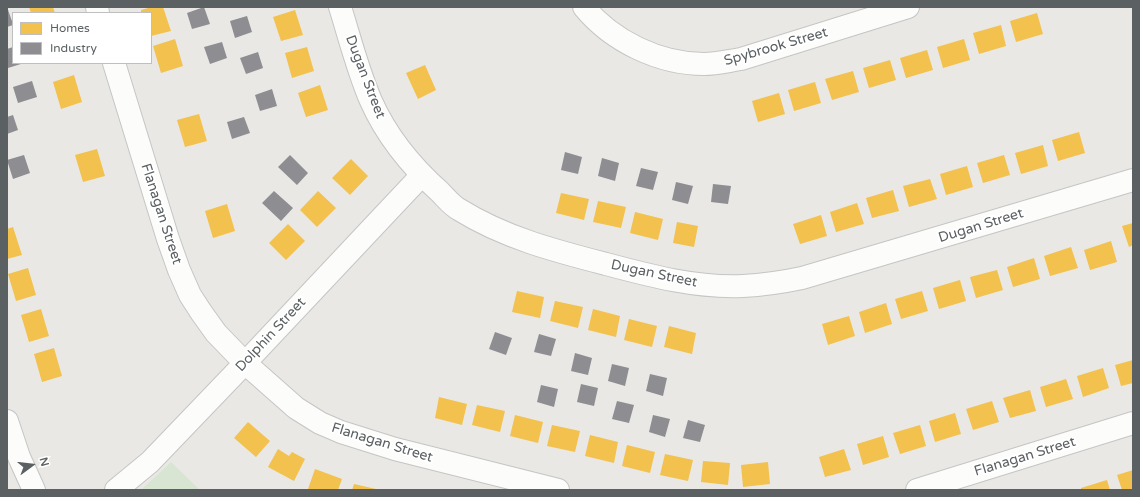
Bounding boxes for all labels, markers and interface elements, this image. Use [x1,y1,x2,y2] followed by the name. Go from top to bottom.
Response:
[12,12,152,64] legend
[50,21,90,35] text: Homes
[722,24,830,70] street label: Spybrook Street
[341,33,389,121] street label: Dugan Street
[50,41,97,55] text: Industry
[137,161,185,267] street label: Flanagan Street
[937,205,1025,247] street label: Dugan Street
[609,257,699,291] street label: Dugan Street
[232,294,310,376] street label: Dolphin Street
[329,420,435,466] street label: Flanagan Street
[972,434,1078,480] street label: Flanagan Street
[12,445,52,485] north arrow
[37,456,51,468] text: N

